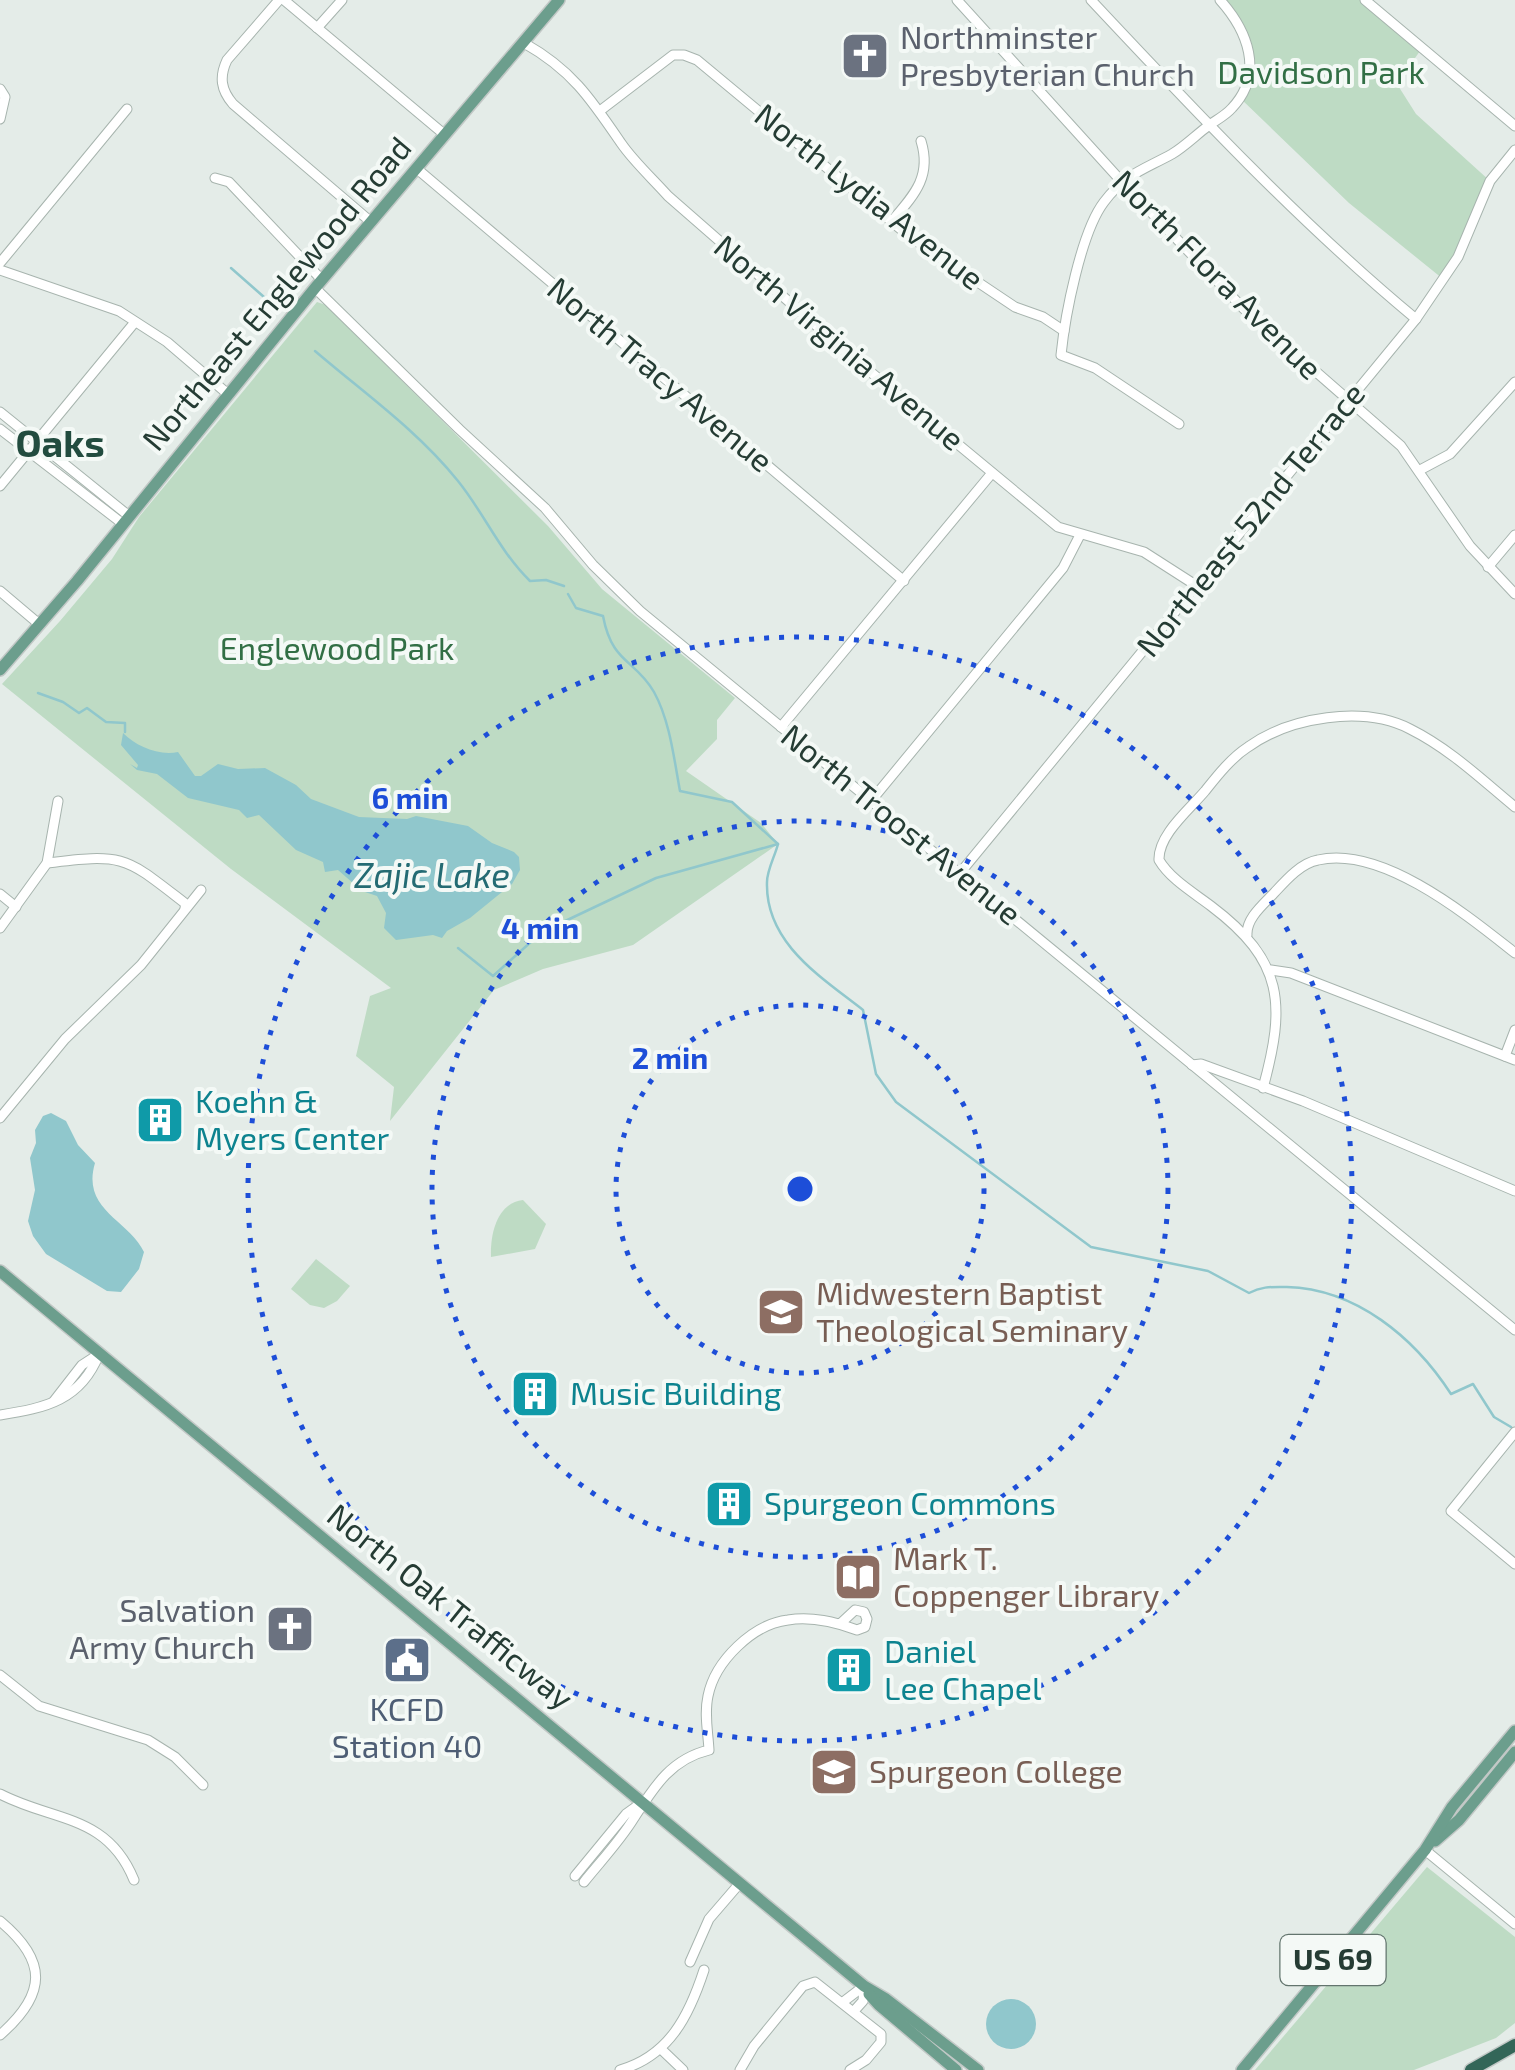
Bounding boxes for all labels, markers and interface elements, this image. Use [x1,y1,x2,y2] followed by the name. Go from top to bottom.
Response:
[900,17,1195,92] place label: Northminster Presbyterian Church
[839,30,891,82] church icon: Northminster Presbyterian Church
[1217,52,1425,90] park label: Davidson Park
[748,94,992,297] street label: North Lydia Avenue
[133,128,418,457] street label: Northeast Englewood Road
[1106,161,1331,386] street label: North Flora Avenue
[708,226,973,457] street label: North Virginia Avenue
[541,268,782,479] street label: North Tracy Avenue
[1127,374,1372,663] street label: Northeast 52nd Terrace
[15,419,105,465] district label: Oaks
[220,628,454,666] park label: Englewood Park
[775,715,1030,932] street label: North Troost Avenue
[372,779,448,815] text: 6 min
[354,853,510,895] water label: Zajic Lake
[501,909,579,945] text: 4 min
[632,1039,708,1075] text: 2 min
[195,1081,390,1156] place label: Koehn & Myers Center
[134,1094,186,1146] building icon: Koehn & Myers Center
[782,1171,818,1207] centre of rings
[816,1273,1128,1348] place label: Midwestern Baptist Theological Seminary
[755,1286,807,1338] school or university icon: Midwestern Baptist Theological Seminary
[509,1368,561,1420] building icon: Music Building
[570,1373,782,1411] place label: Music Building
[703,1478,755,1530] building icon: Spurgeon Commons
[764,1483,1056,1521] place label: Spurgeon Commons
[321,1495,582,1716] street label: North Oak Trafficway
[893,1538,1159,1613] place label: Mark T. Coppenger Library
[832,1551,884,1603] library icon: Mark T. Coppenger Library
[69,1590,255,1665] place label: Salvation Army Church
[264,1603,316,1655] church icon: Salvation Army Church
[884,1631,1042,1706] place label: Daniel Lee Chapel
[381,1634,433,1686] public building icon: KCFD Station 40
[823,1644,875,1696] building icon: Daniel Lee Chapel
[332,1689,482,1764] place label: KCFD Station 40
[808,1746,860,1798] school or university icon: Spurgeon College
[869,1751,1123,1789] place label: Spurgeon College
[1280,1935,1386,1985] road number: US 69

